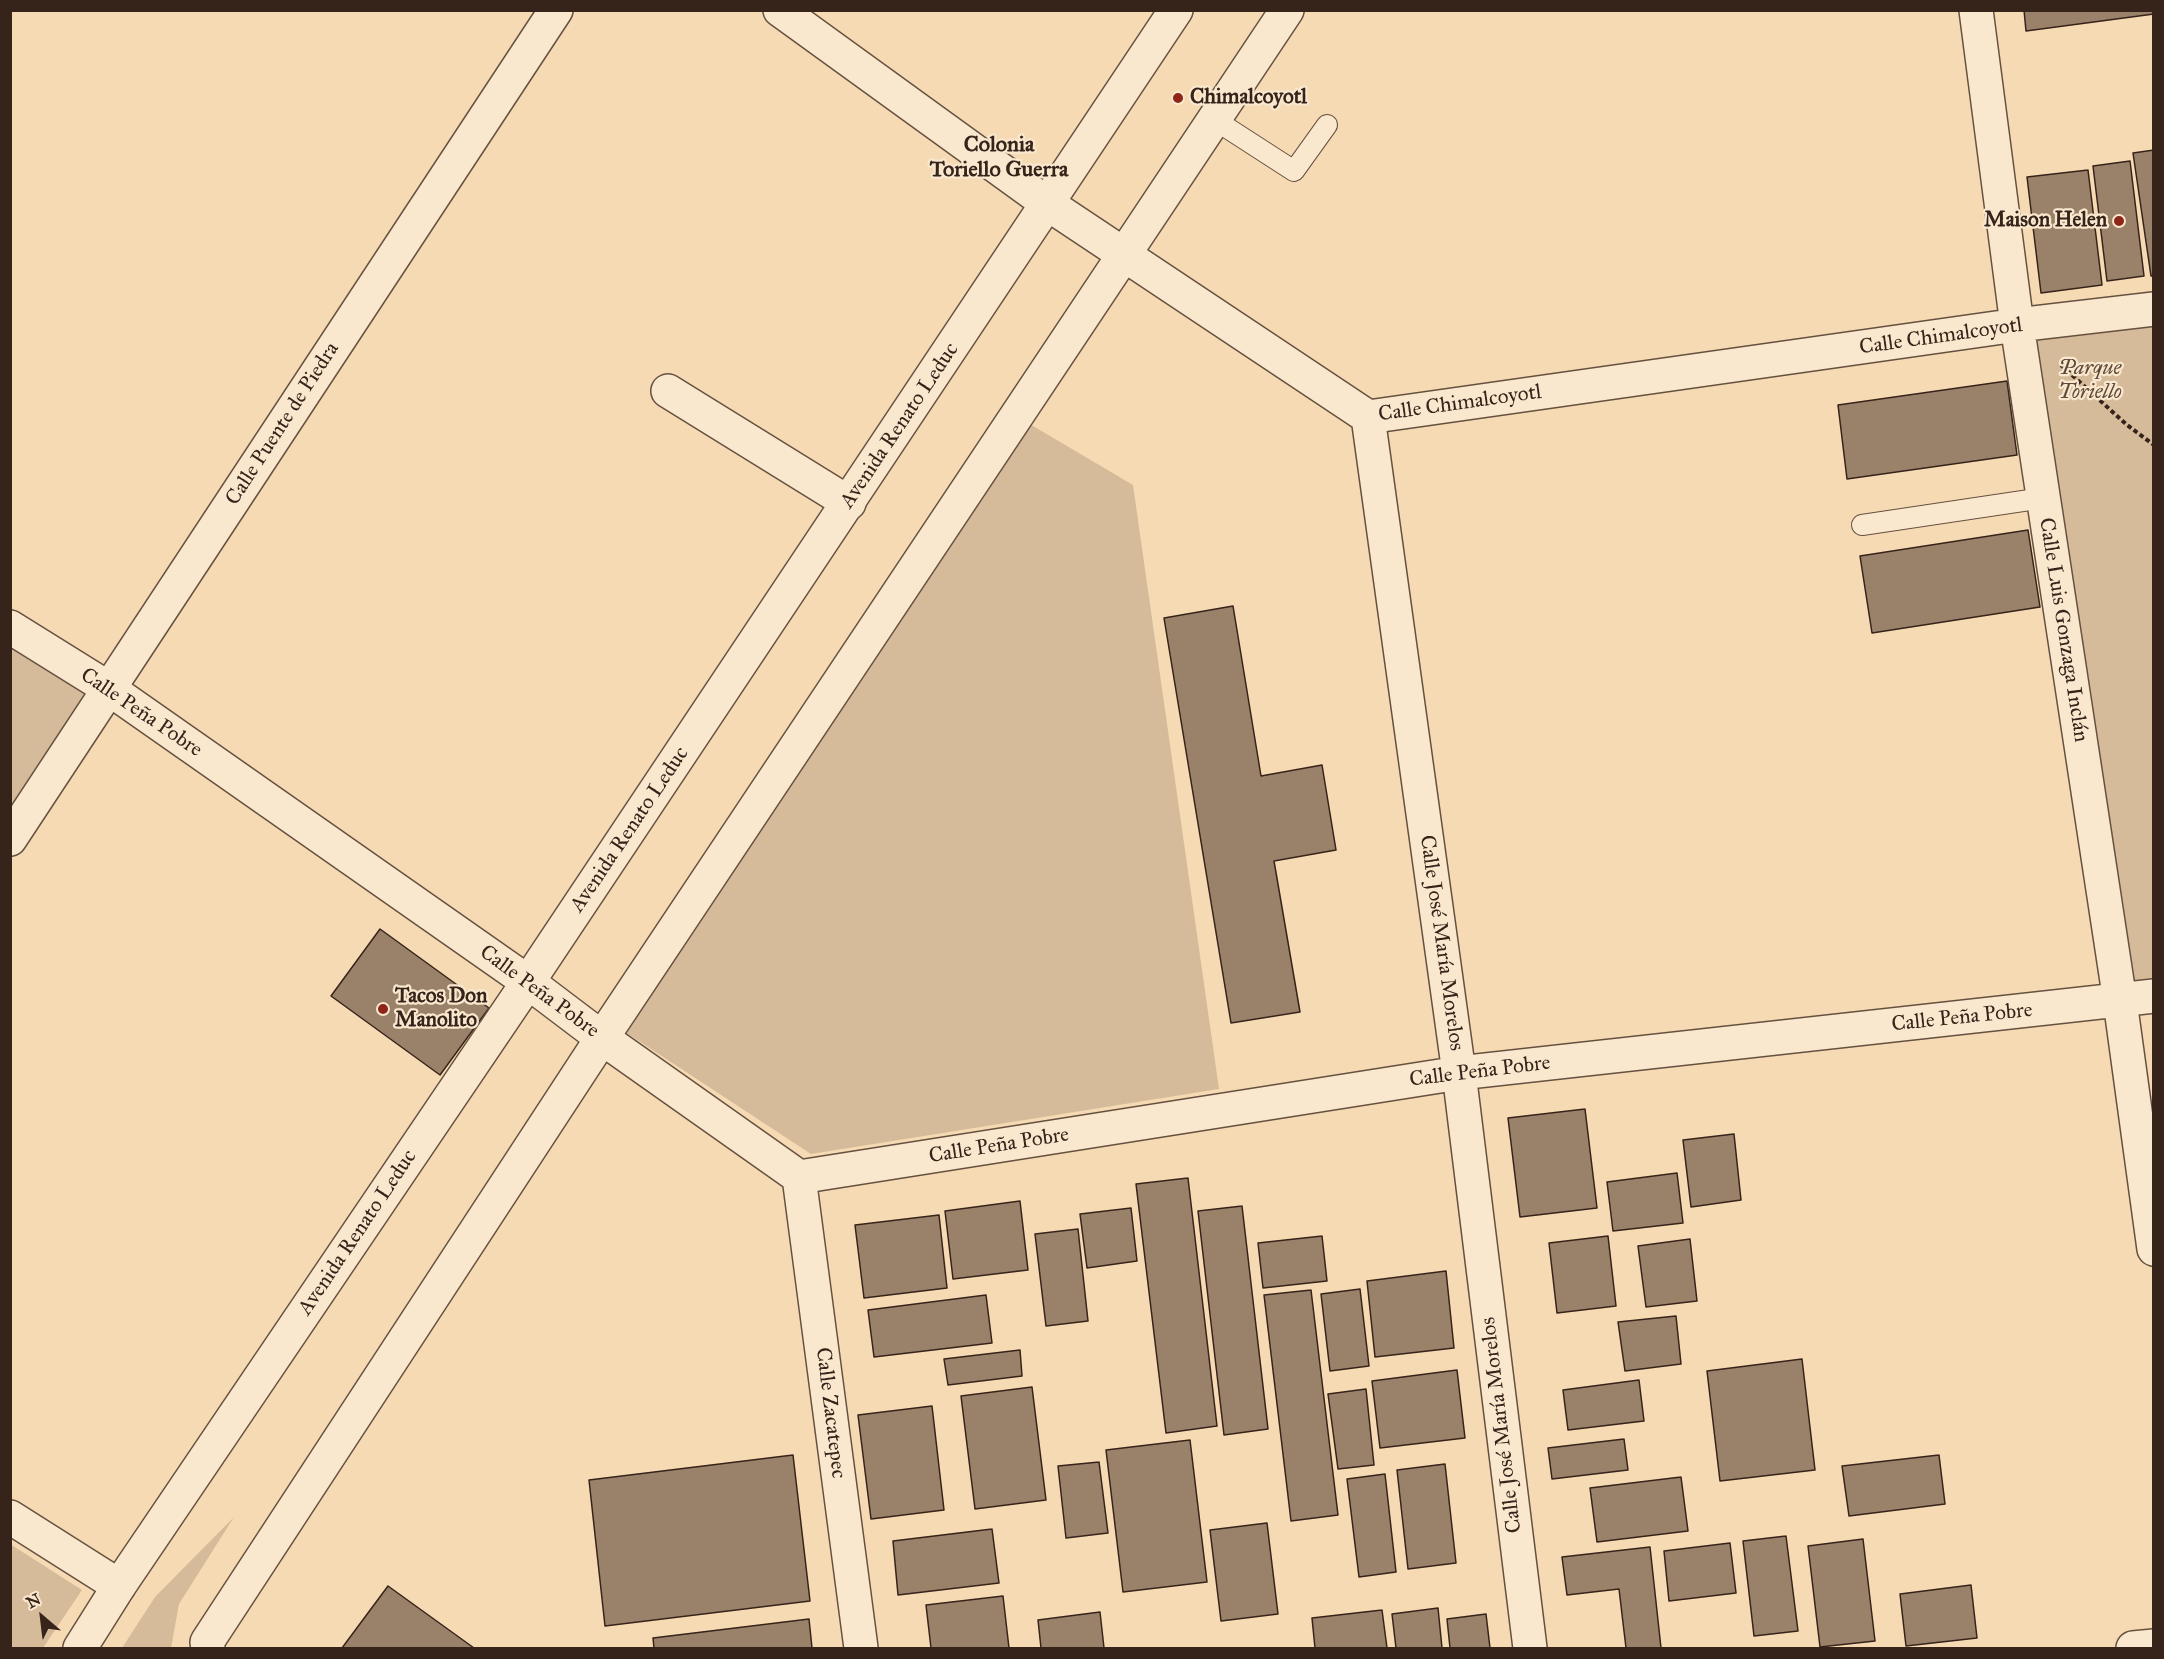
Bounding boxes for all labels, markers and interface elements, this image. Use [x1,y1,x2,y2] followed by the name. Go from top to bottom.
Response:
[1190,85,1307,111] place label: Chimalcoyotl
[1171,91,1185,105] marker: Chimalcoyotl
[930,133,1068,184] district label: Colonia Toriello Guerra
[1984,208,2107,234] place label: Maison Helen
[2112,214,2126,228] marker: Maison Helen
[1858,313,2024,361] street label: Calle Chimalcoyotl
[221,338,345,510] street label: Calle Puente de Piedra
[835,339,965,513] street label: Avenida Renato Leduc
[2058,356,2122,406] park label: Parque Toriello
[1377,380,1543,428] street label: Calle Chimalcoyotl
[2033,516,2093,744] street label: Calle Luis Gonzaga Inclán
[75,663,207,763] street label: Calle Peña Pobre
[565,743,695,917] street label: Avenida Renato Leduc
[1413,834,1469,1052] street label: Calle José María Morelos
[474,940,604,1044] street label: Calle Peña Pobre
[395,984,487,1034] place label: Tacos Don Manolito
[1890,998,2034,1038] street label: Calle Peña Pobre
[376,1002,390,1016] marker: Tacos Don Manolito
[1408,1051,1552,1093] street label: Calle Peña Pobre
[927,1122,1071,1170] street label: Calle Peña Pobre
[293,1146,423,1320] street label: Avenida Renato Leduc
[1476,1315,1528,1535] street label: Calle José María Morelos
[809,1346,851,1480] street label: Calle Zacatepec
[12,1587,72,1647] north arrow
[23,1589,44,1612] text: N

